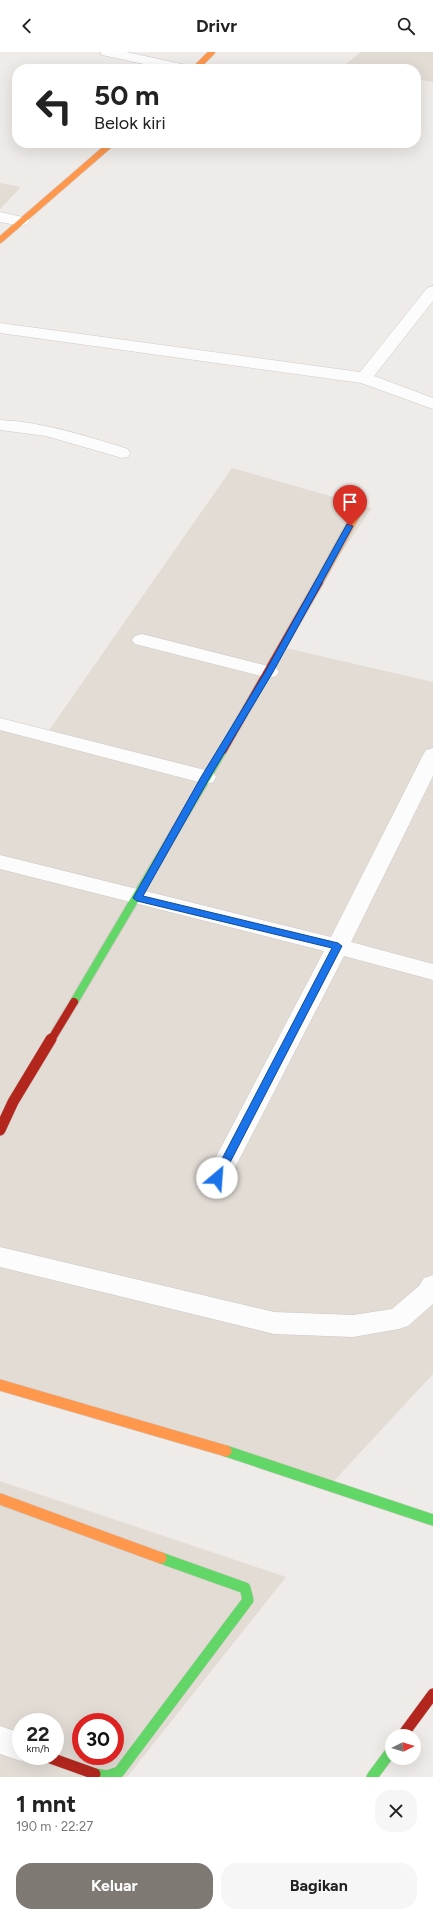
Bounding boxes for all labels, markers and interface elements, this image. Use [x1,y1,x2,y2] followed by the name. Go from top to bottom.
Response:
[16,15,38,37] icon: back
[196,15,237,37] text: Drivr
[395,15,417,37] icon: search
[94,78,160,112] text: 50 m
[28,80,80,132] icon: left
[94,112,166,134] text: Belok kiri
[333,485,367,526] pin
[339,491,361,513] icon: arrive
[196,1157,238,1199] position arrow
[72,1713,124,1765] speed limit sign: 30
[26,1722,50,1746] text: 22
[385,1729,421,1765] north arrow
[385,1729,421,1765] map controls
[27,1742,49,1755] text: km/h
[16,1789,76,1818] text: 1 mnt
[375,1790,417,1832] button: close
[16,1819,93,1834] text: 190 m · 22:27
[16,1863,213,1909] button: Keluar
[221,1863,417,1909] button: Bagikan

